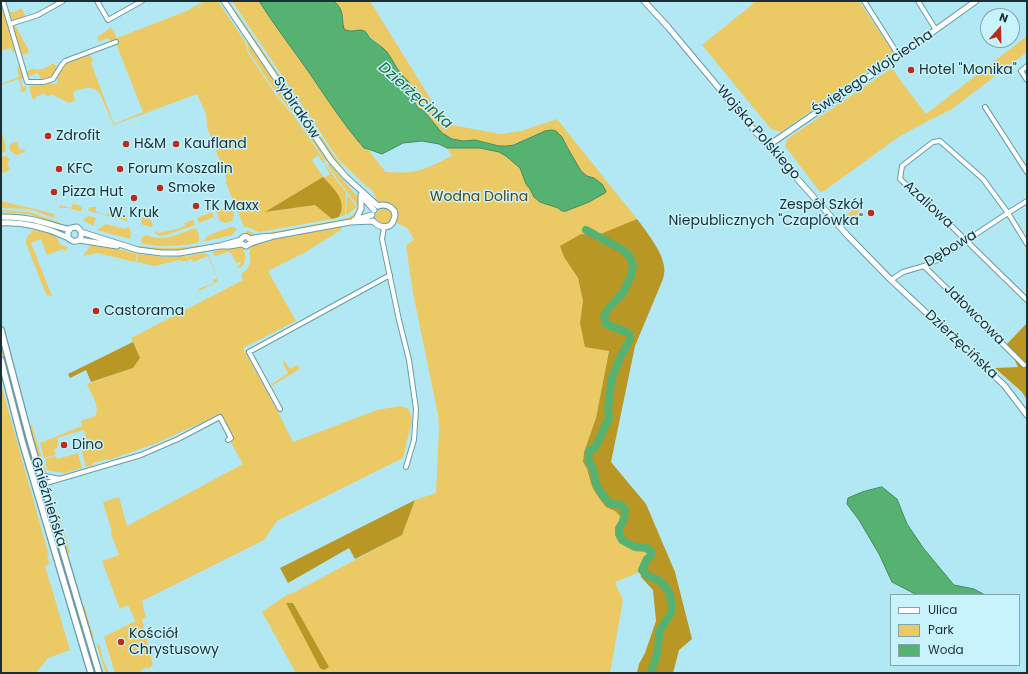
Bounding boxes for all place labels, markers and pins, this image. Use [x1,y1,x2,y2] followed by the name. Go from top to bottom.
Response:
[919,62,1017,78] place label: Hotel "Monika"
[906,65,916,75] marker: Hotel "Monika"
[56,128,100,144] place label: Zdrofit
[43,131,53,141] marker: Zdrofit
[134,136,166,152] place label: H&M
[184,136,247,152] place label: Kaufland
[121,139,131,149] marker: H&M
[171,139,181,149] marker: Kaufland
[67,161,93,177] place label: KFC
[128,161,233,177] place label: Forum Koszalin
[54,164,64,174] marker: KFC
[115,164,125,174] marker: Forum Koszalin
[168,180,215,196] place label: Smoke
[155,183,165,193] marker: Smoke
[62,184,123,200] place label: Pizza Hut
[49,187,59,197] marker: Pizza Hut
[129,193,139,203] marker: W. Kruk
[669,197,863,230] place label: Zespół Szkół Niepublicznych "Czaplówka"
[204,198,259,214] place label: TK Maxx
[191,201,201,211] marker: TK Maxx
[109,205,159,221] place label: W. Kruk
[866,208,876,218] marker: Zespół Szkół Niepublicznych "Czaplówka"
[104,303,184,319] place label: Castorama
[91,306,101,316] marker: Castorama
[72,437,103,453] place label: Dino
[59,440,69,450] marker: Dino
[129,626,219,658] place label: Kościół Chrystusowy
[116,637,126,647] marker: Kościół Chrystusowy

